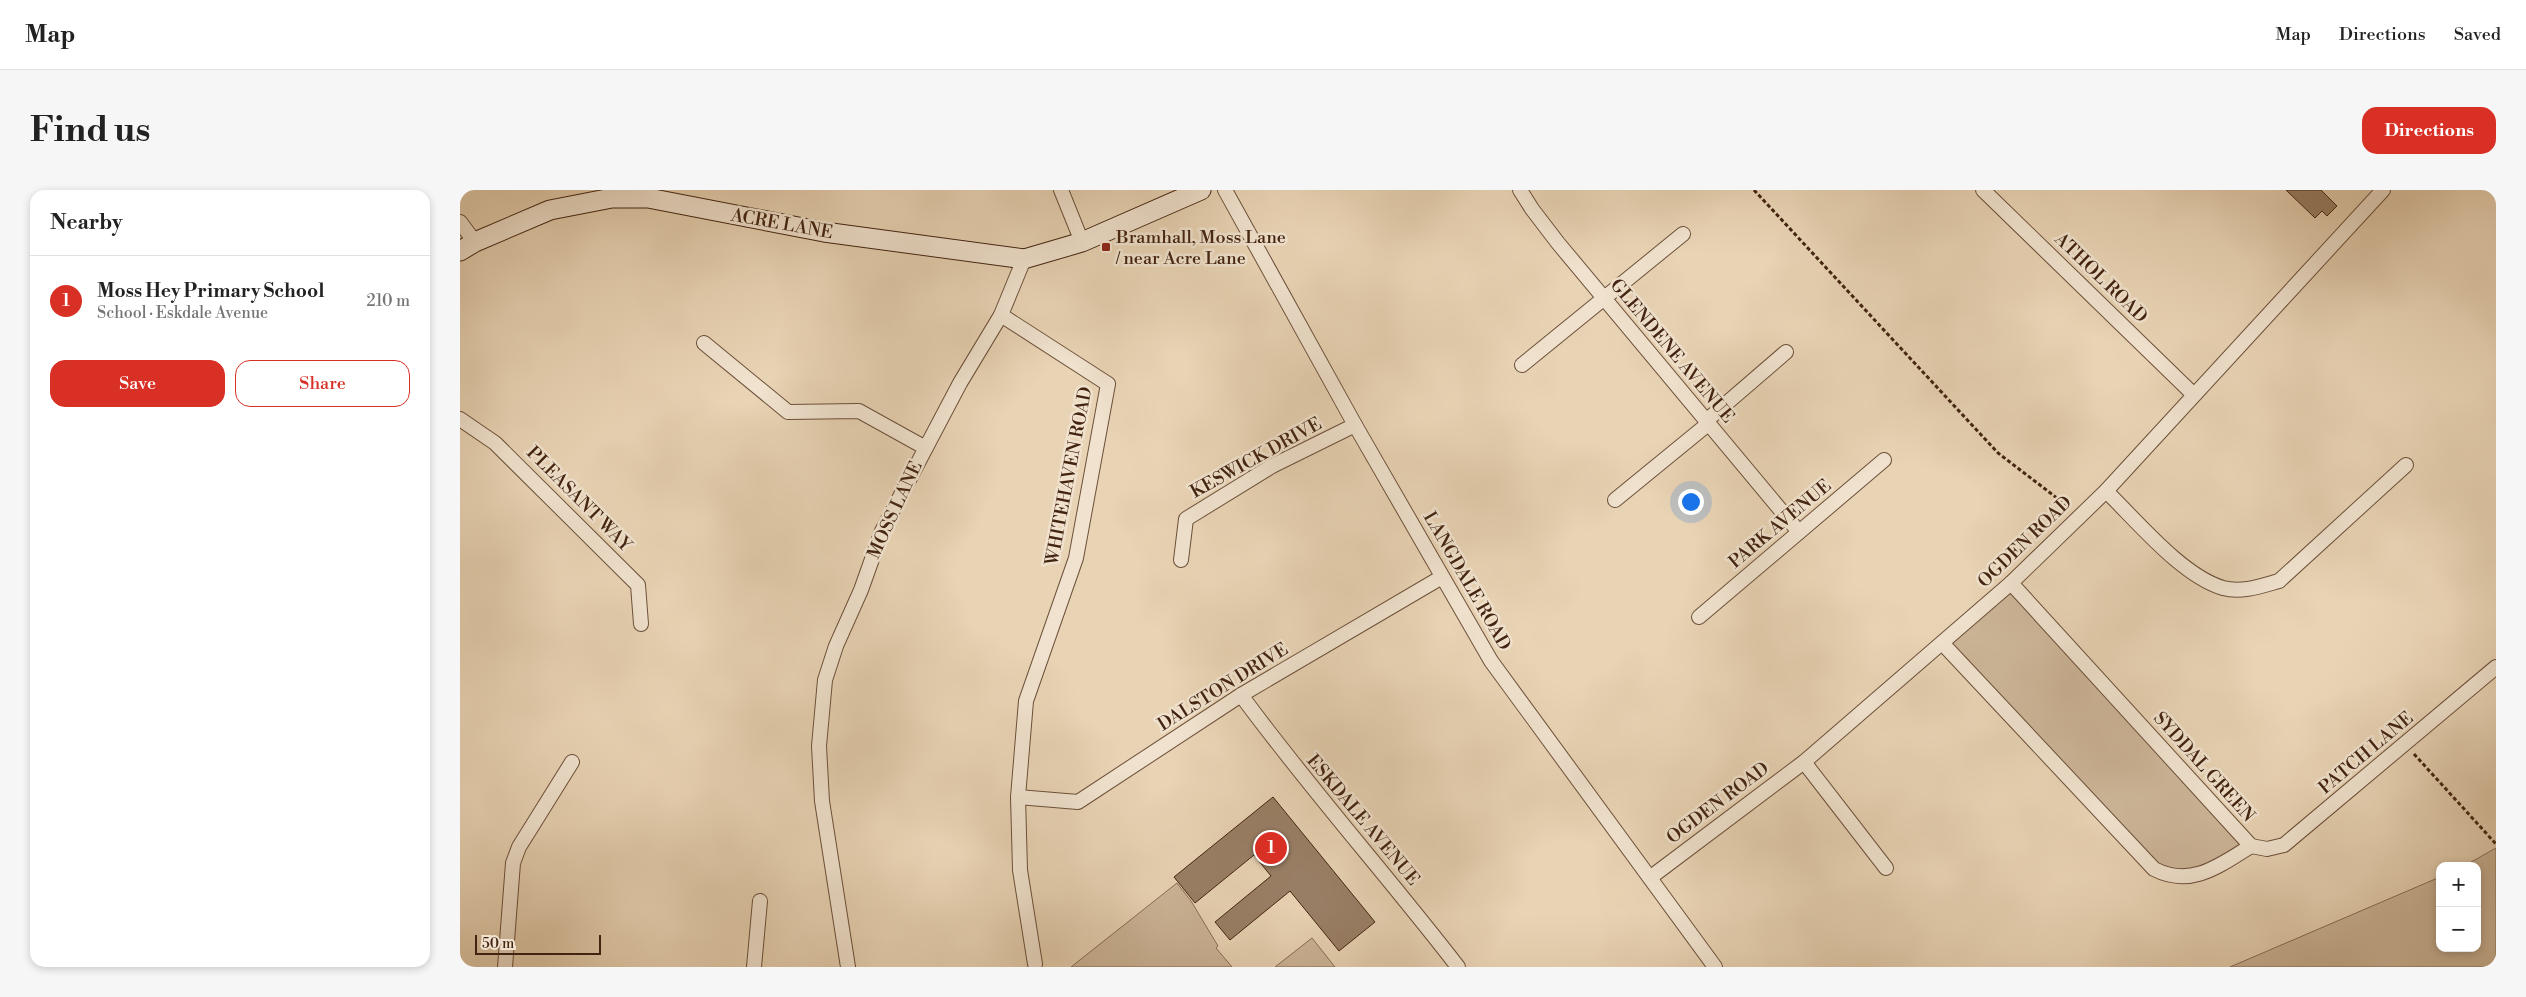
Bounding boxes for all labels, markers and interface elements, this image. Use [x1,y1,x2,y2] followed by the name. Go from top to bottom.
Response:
[25,20,75,50] text: Map
[2275,23,2311,46] text: Map
[2339,23,2426,46] text: Directions
[2454,23,2501,46] text: Saved
[2362,107,2496,154] button: Directions
[30,109,150,152] text: Find us
[728,204,835,244] street label: ACRE LANE
[50,210,123,236] text: Nearby
[1115,226,1286,270] place label: Bramhall, Moss Lane / near Acre Lane
[2049,227,2152,328] street label: ATHOL ROAD
[1100,241,1112,253] marker: Bramhall, Moss Lane / near Acre Lane
[1605,274,1739,428] street label: GLENDENE AVENUE
[97,279,324,303] text: Moss Hey Primary School
[62,291,70,311] text: 1
[366,291,410,311] text: 210 m
[97,303,268,323] text: School · Eskdale Avenue
[50,360,225,407] button: Save
[235,360,410,407] button: Share
[1040,385,1098,568] street label: WHITEHAVEN ROAD
[1186,412,1326,504] street label: KESWICK DRIVE
[522,442,637,557] street label: PLEASANT WAY
[862,457,928,563] street label: MOSS LANE
[1724,474,1836,574] street label: PARK AVENUE
[1678,489,1704,515] your location
[1973,491,2077,593] street label: OGDEN ROAD
[1418,507,1516,655] street label: LANGDALE ROAD
[1153,638,1293,736] street label: DALSTON DRIVE
[2148,707,2260,827] street label: SYDDAL GREEN
[2314,707,2418,799] street label: PATCH LANE
[1301,750,1425,890] street label: ESKDALE AVENUE
[1662,757,1774,849] street label: OGDEN ROAD
[1255,829,1287,867] pin: 1
[2436,862,2481,952] map controls
[2436,862,2481,907] button: +
[2436,907,2481,952] button: −
[475,932,601,955] scale bar
[482,935,514,953] text: 50 m

